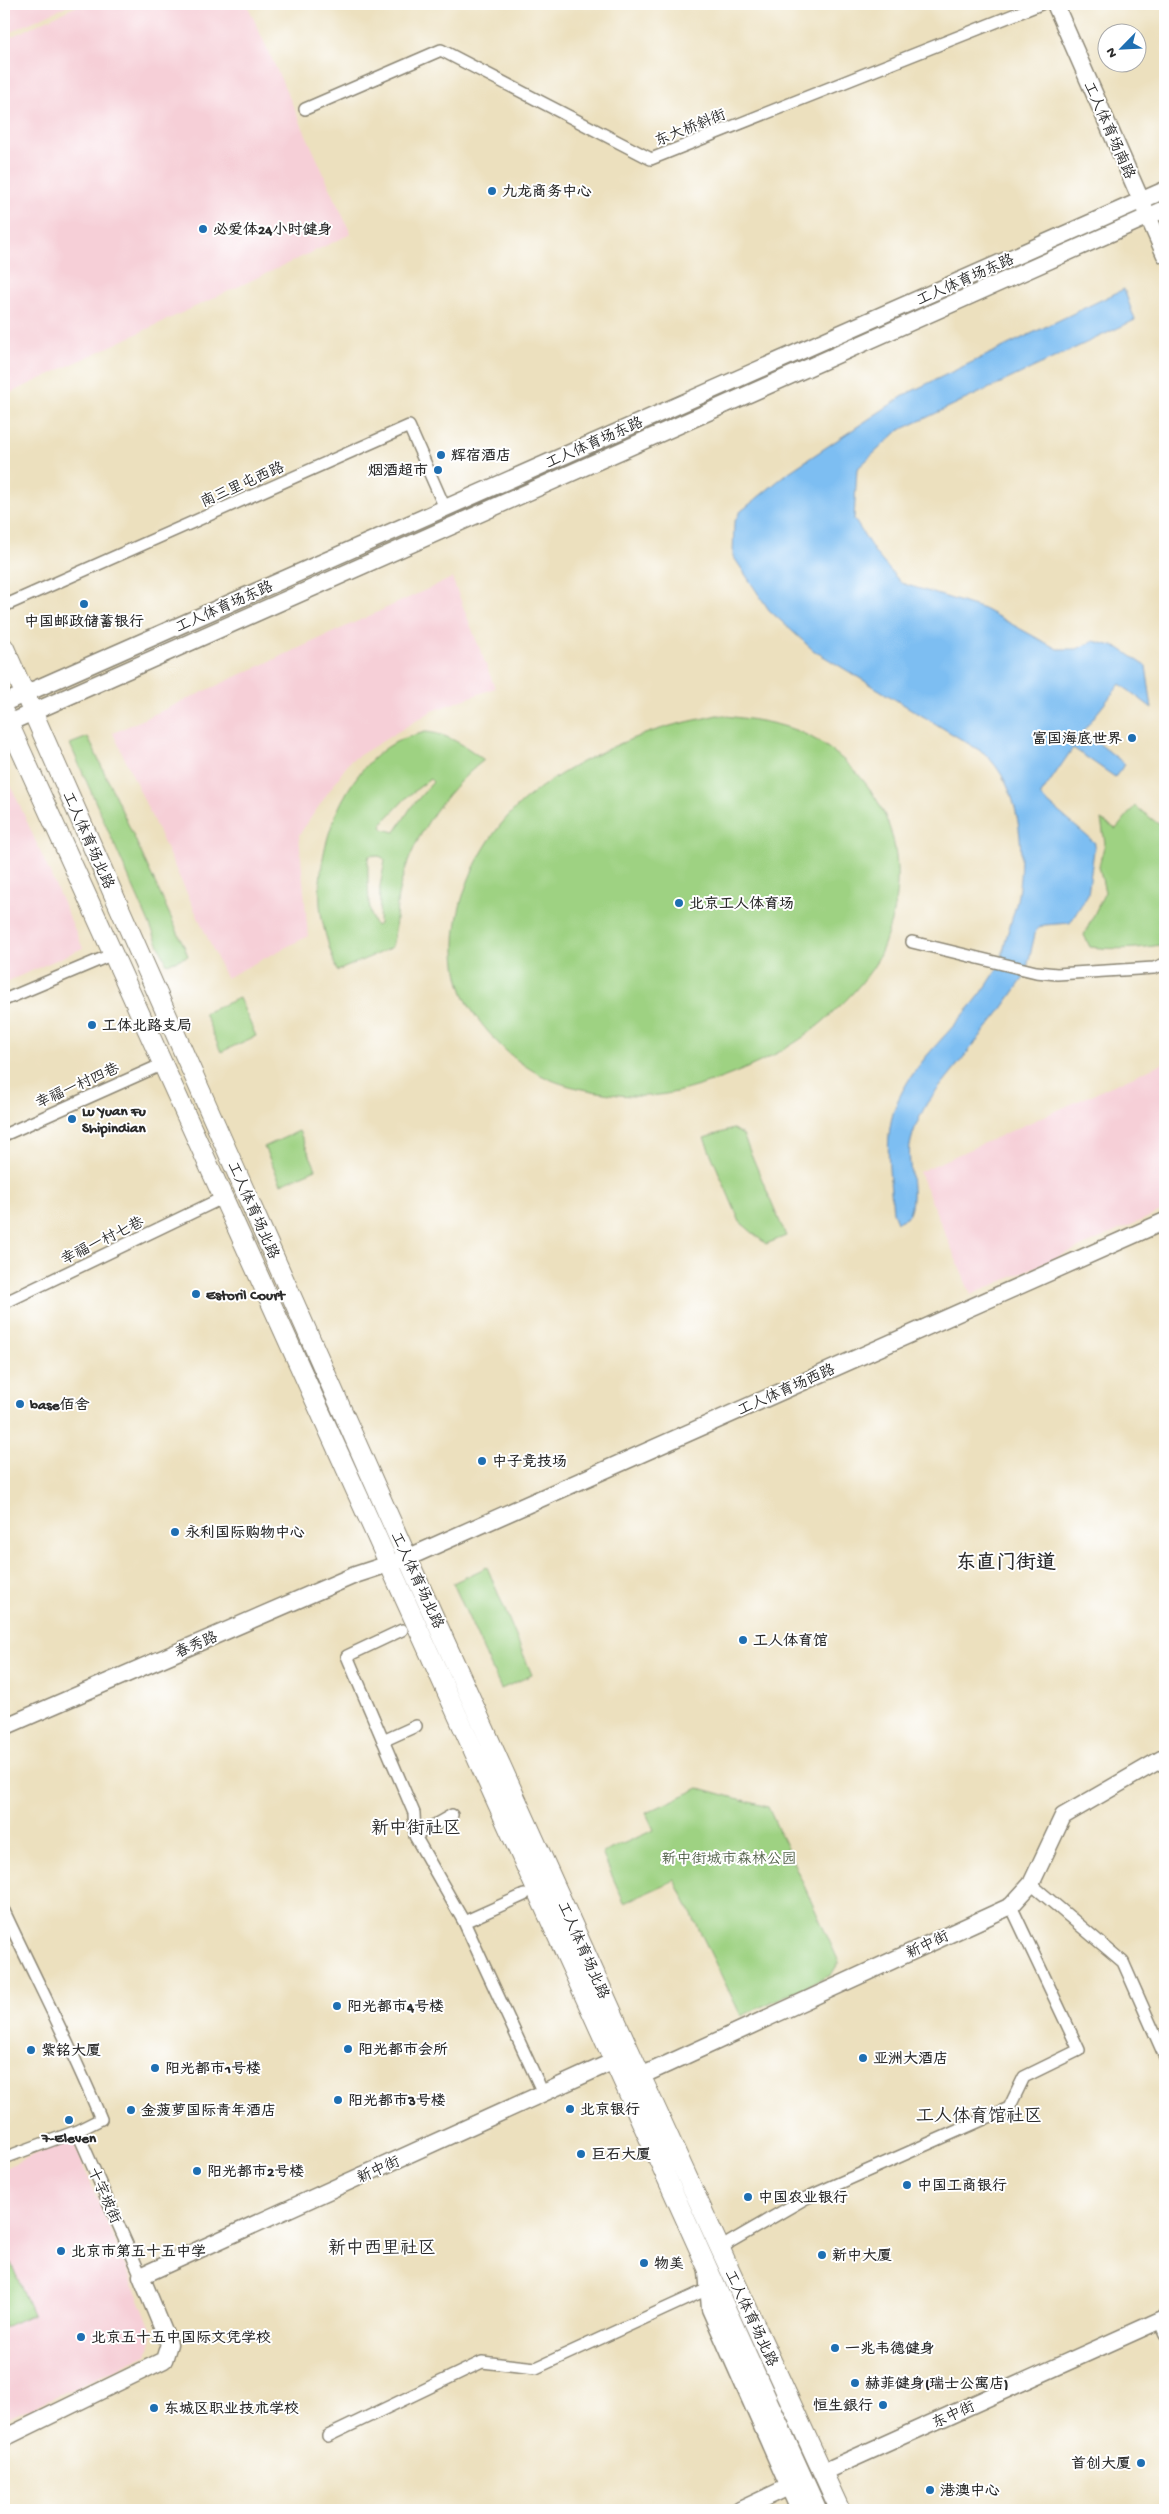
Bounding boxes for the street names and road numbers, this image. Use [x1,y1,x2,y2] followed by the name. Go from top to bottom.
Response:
[1079,79,1139,182] street label: 工人体育场南路
[652,106,729,151] street label: 东大桥斜街
[914,251,1017,310] street label: 工人体育场东路
[543,414,646,473] street label: 工人体育场东路
[198,458,288,512] street label: 南三里屯西路
[173,578,276,637] street label: 工人体育场东路
[58,789,117,892] street label: 工人体育场北路
[33,1059,123,1113] street label: 幸福一村四巷
[223,1159,282,1262] street label: 工人体育场北路
[58,1213,147,1270] street label: 幸福一村七巷
[735,1361,838,1420] street label: 工人体育场西路
[386,1529,447,1632] street label: 工人体育场北路
[173,1629,221,1663] street label: 春秀路
[553,1899,612,2002] street label: 工人体育场北路
[904,1928,952,1963] street label: 新中街
[355,2153,403,2188] street label: 新中街
[83,2165,124,2227] street label: 十字坡街
[720,2267,781,2370] street label: 工人体育场北路
[930,2398,978,2433] street label: 东中街

